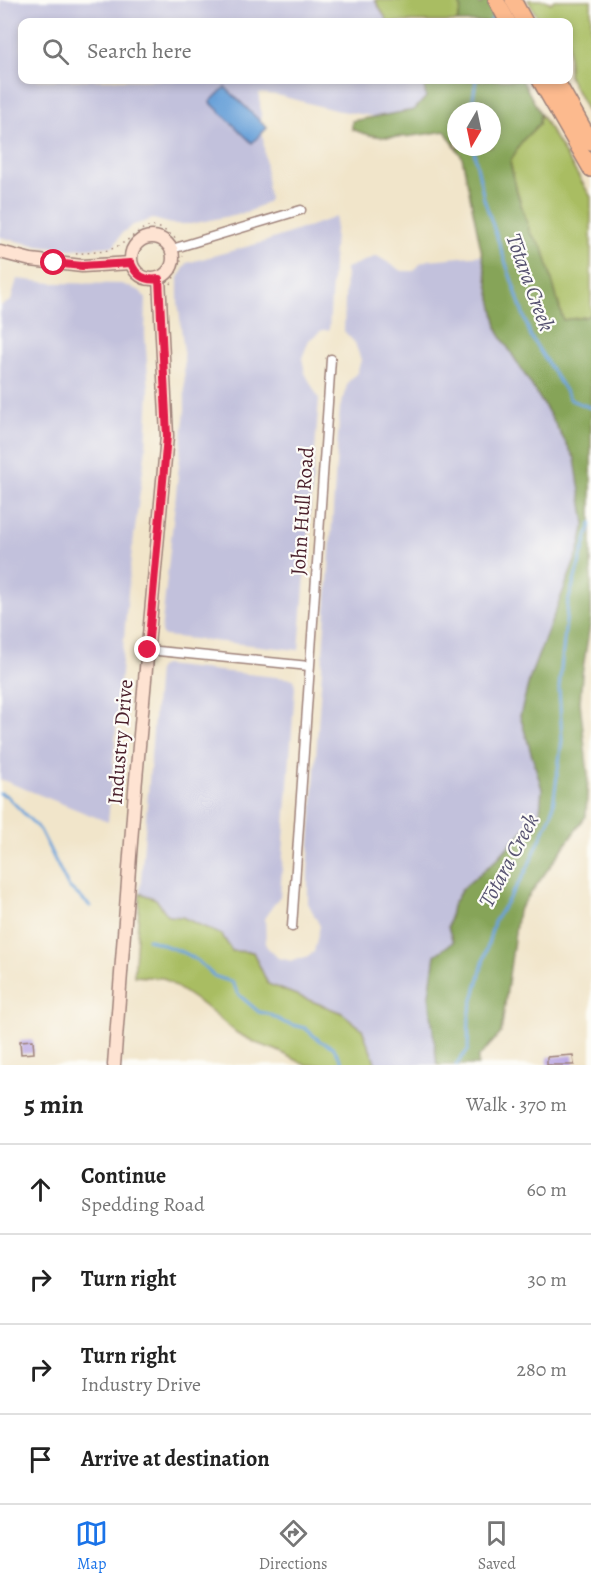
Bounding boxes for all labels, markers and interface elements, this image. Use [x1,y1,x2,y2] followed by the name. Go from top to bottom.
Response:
[18,18,573,84] search box
[39,35,72,68] icon: search
[87,36,192,66] text: Search here
[447,102,501,156] north arrow
[498,229,562,336] water label: Tōtara Creek
[40,249,66,275] route start
[284,445,321,576] street label: John Hull Road
[134,636,160,662] route end
[101,678,139,806] street label: Industry Drive
[472,808,546,913] water label: Tōtara Creek
[24,1087,84,1122] text: 5 min
[466,1091,567,1118] text: Walk · 370 m
[81,1161,166,1191] text: Continue
[24,1173,57,1206] icon: ahead
[527,1176,567,1203] text: 60 m
[81,1191,205,1218] text: Spedding Road
[24,1263,57,1296] icon: right
[81,1264,177,1294] text: Turn right
[527,1266,567,1293] text: 30 m
[81,1341,177,1371] text: Turn right
[24,1353,57,1386] icon: right
[517,1356,567,1383] text: 280 m
[81,1371,201,1398] text: Industry Drive
[24,1443,57,1476] icon: arrive
[81,1444,270,1474] text: Arrive at destination
[75,1517,108,1575] tab: Map
[259,1517,327,1575] tab: Directions
[478,1517,516,1575] tab: Saved

